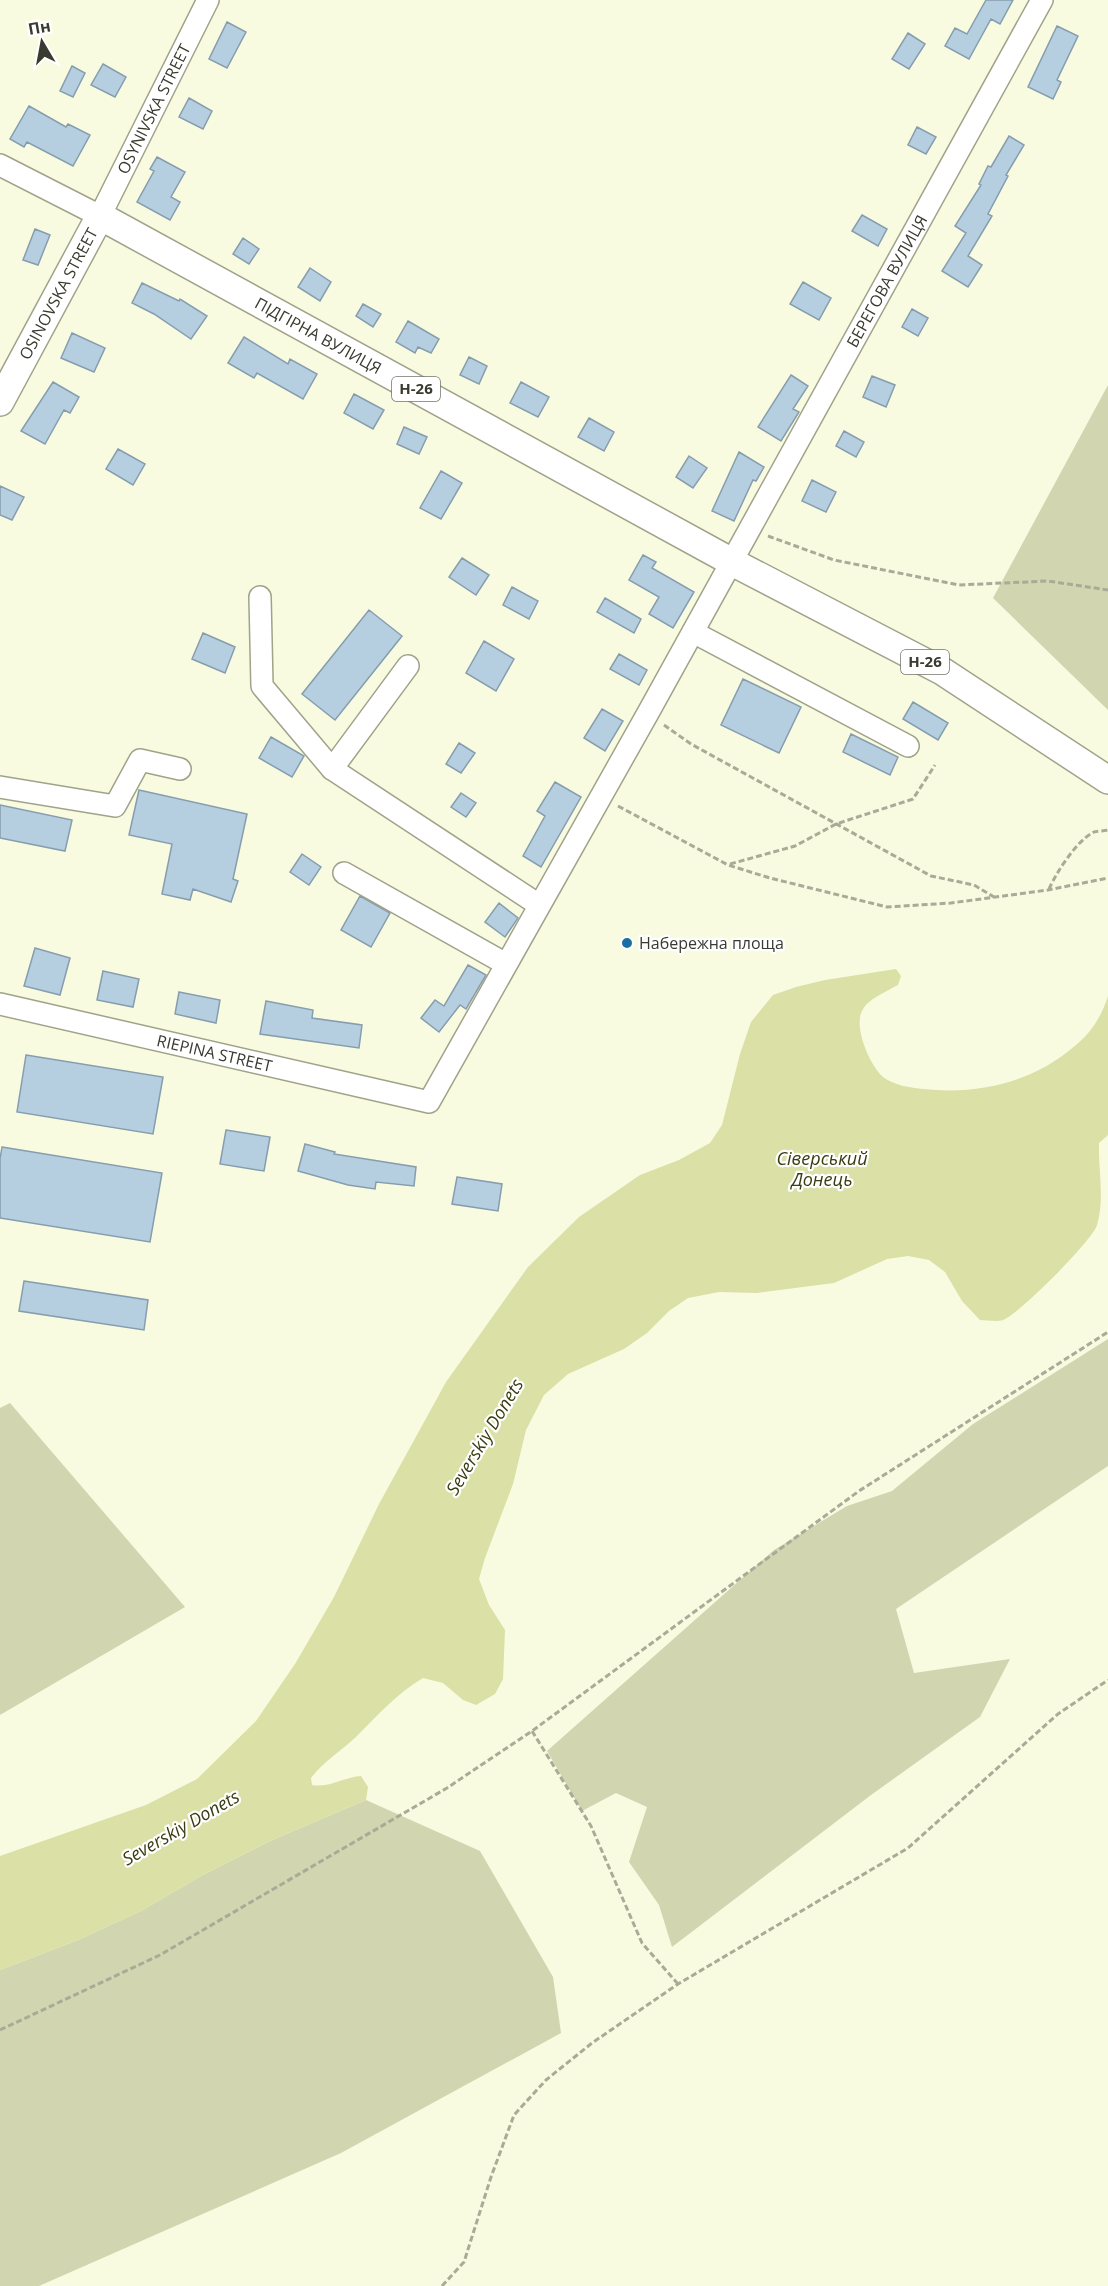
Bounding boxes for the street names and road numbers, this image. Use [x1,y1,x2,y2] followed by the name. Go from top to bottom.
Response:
[112,40,195,178] street label: OSYNIVSKA STREET
[841,211,932,351] street label: БЕРЕГОВА ВУЛИЦЯ
[14,224,103,363] street label: OSINOVSKA STREET
[251,292,385,379] street label: ПІДГІРНА ВУЛИЦЯ
[392,377,440,401] road number: Н-26
[901,650,949,674] road number: Н-26
[155,1029,274,1077] street label: RIEPINA STREET

